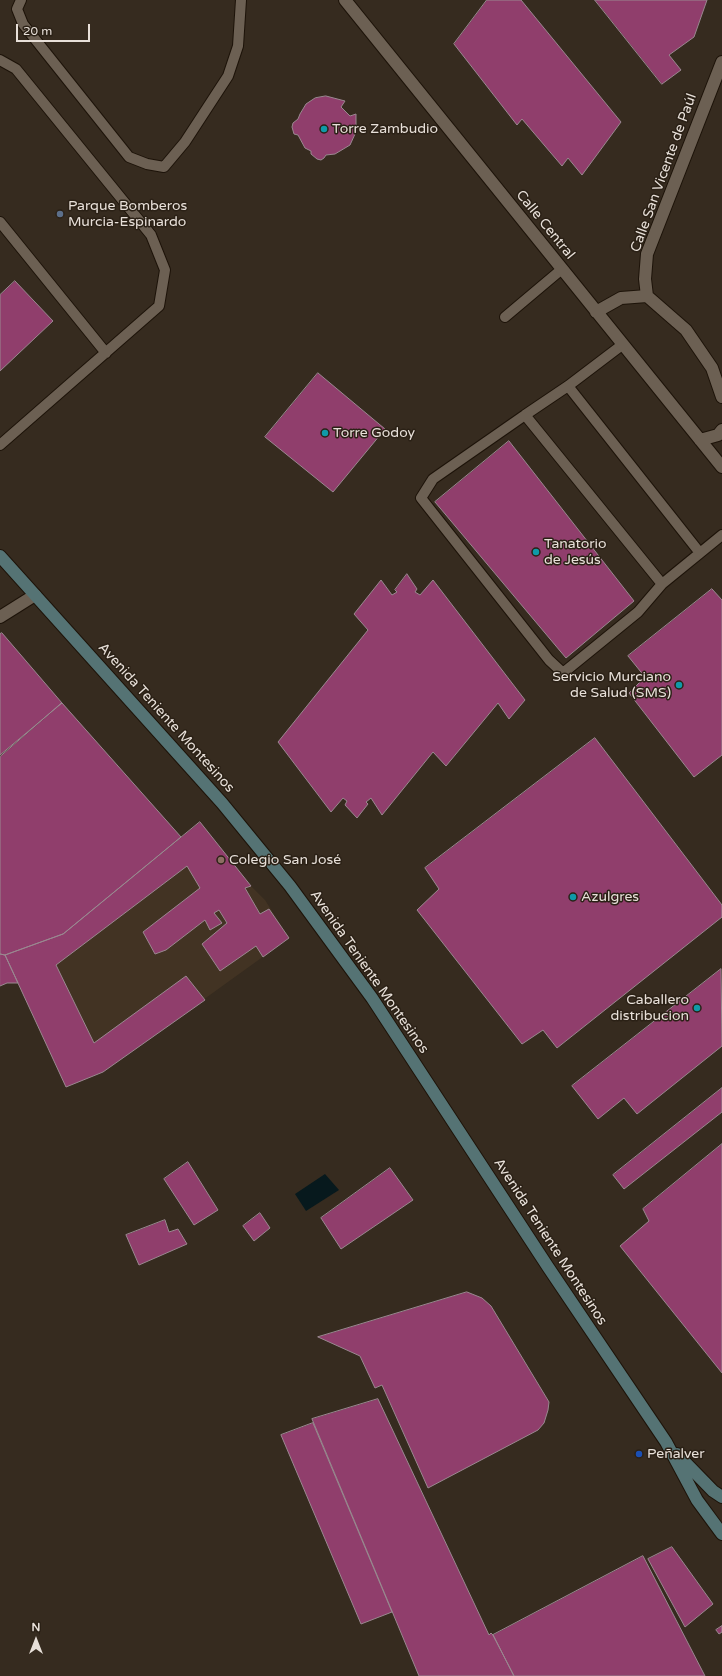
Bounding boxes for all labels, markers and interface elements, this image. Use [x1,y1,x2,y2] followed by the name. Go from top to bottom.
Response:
[18,16,92,42] scale bar
[23,24,52,38] text: 20 m
[627,91,701,255] street label: Calle San Vicente de Paúl
[332,121,438,137] place label: Torre Zambudio
[319,124,329,134] marker: Torre Zambudio
[512,187,578,263] street label: Calle Central
[68,198,187,230] place label: Parque Bomberos Murcia-Espinardo
[55,209,65,219] marker: Parque Bomberos Murcia-Espinardo
[333,425,415,441] place label: Torre Godoy
[320,428,330,438] marker: Torre Godoy
[544,536,607,568] place label: Tanatorio de Jesús
[531,547,541,557] marker: Tanatorio de Jesús
[94,640,238,796] street label: Avenida Teniente Montesinos
[552,669,671,702] place label: Servicio Murciano de Salud (SMS)
[674,680,684,690] marker: Servicio Murciano de Salud (SMS)
[229,852,341,868] place label: Colegio San José
[216,855,226,865] marker: Colegio San José
[306,887,432,1057] street label: Avenida Teniente Montesinos
[581,889,639,905] place label: Azulgres
[568,892,578,902] marker: Azulgres
[610,992,689,1024] place label: Caballero distribucion
[692,1003,702,1013] marker: Caballero distribucion
[490,1155,610,1329] street label: Avenida Teniente Montesinos
[647,1446,705,1462] place label: Peñalver
[634,1449,644,1459] marker: Peñalver
[16,1620,56,1660] north arrow
[32,1621,40,1634] text: N

